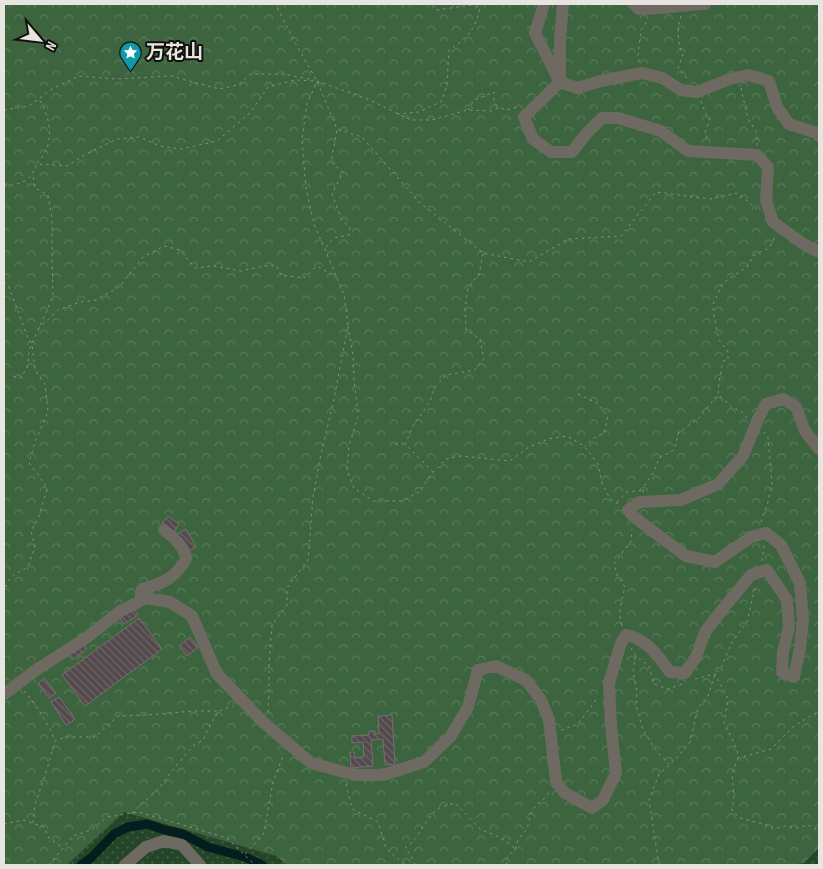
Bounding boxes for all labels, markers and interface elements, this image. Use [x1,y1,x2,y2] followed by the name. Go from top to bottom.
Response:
[15,15,65,65] north arrow
[42,39,60,53] text: N
[118,40,142,71] place icon: 万花山
[146,41,203,64] place label: 万花山

